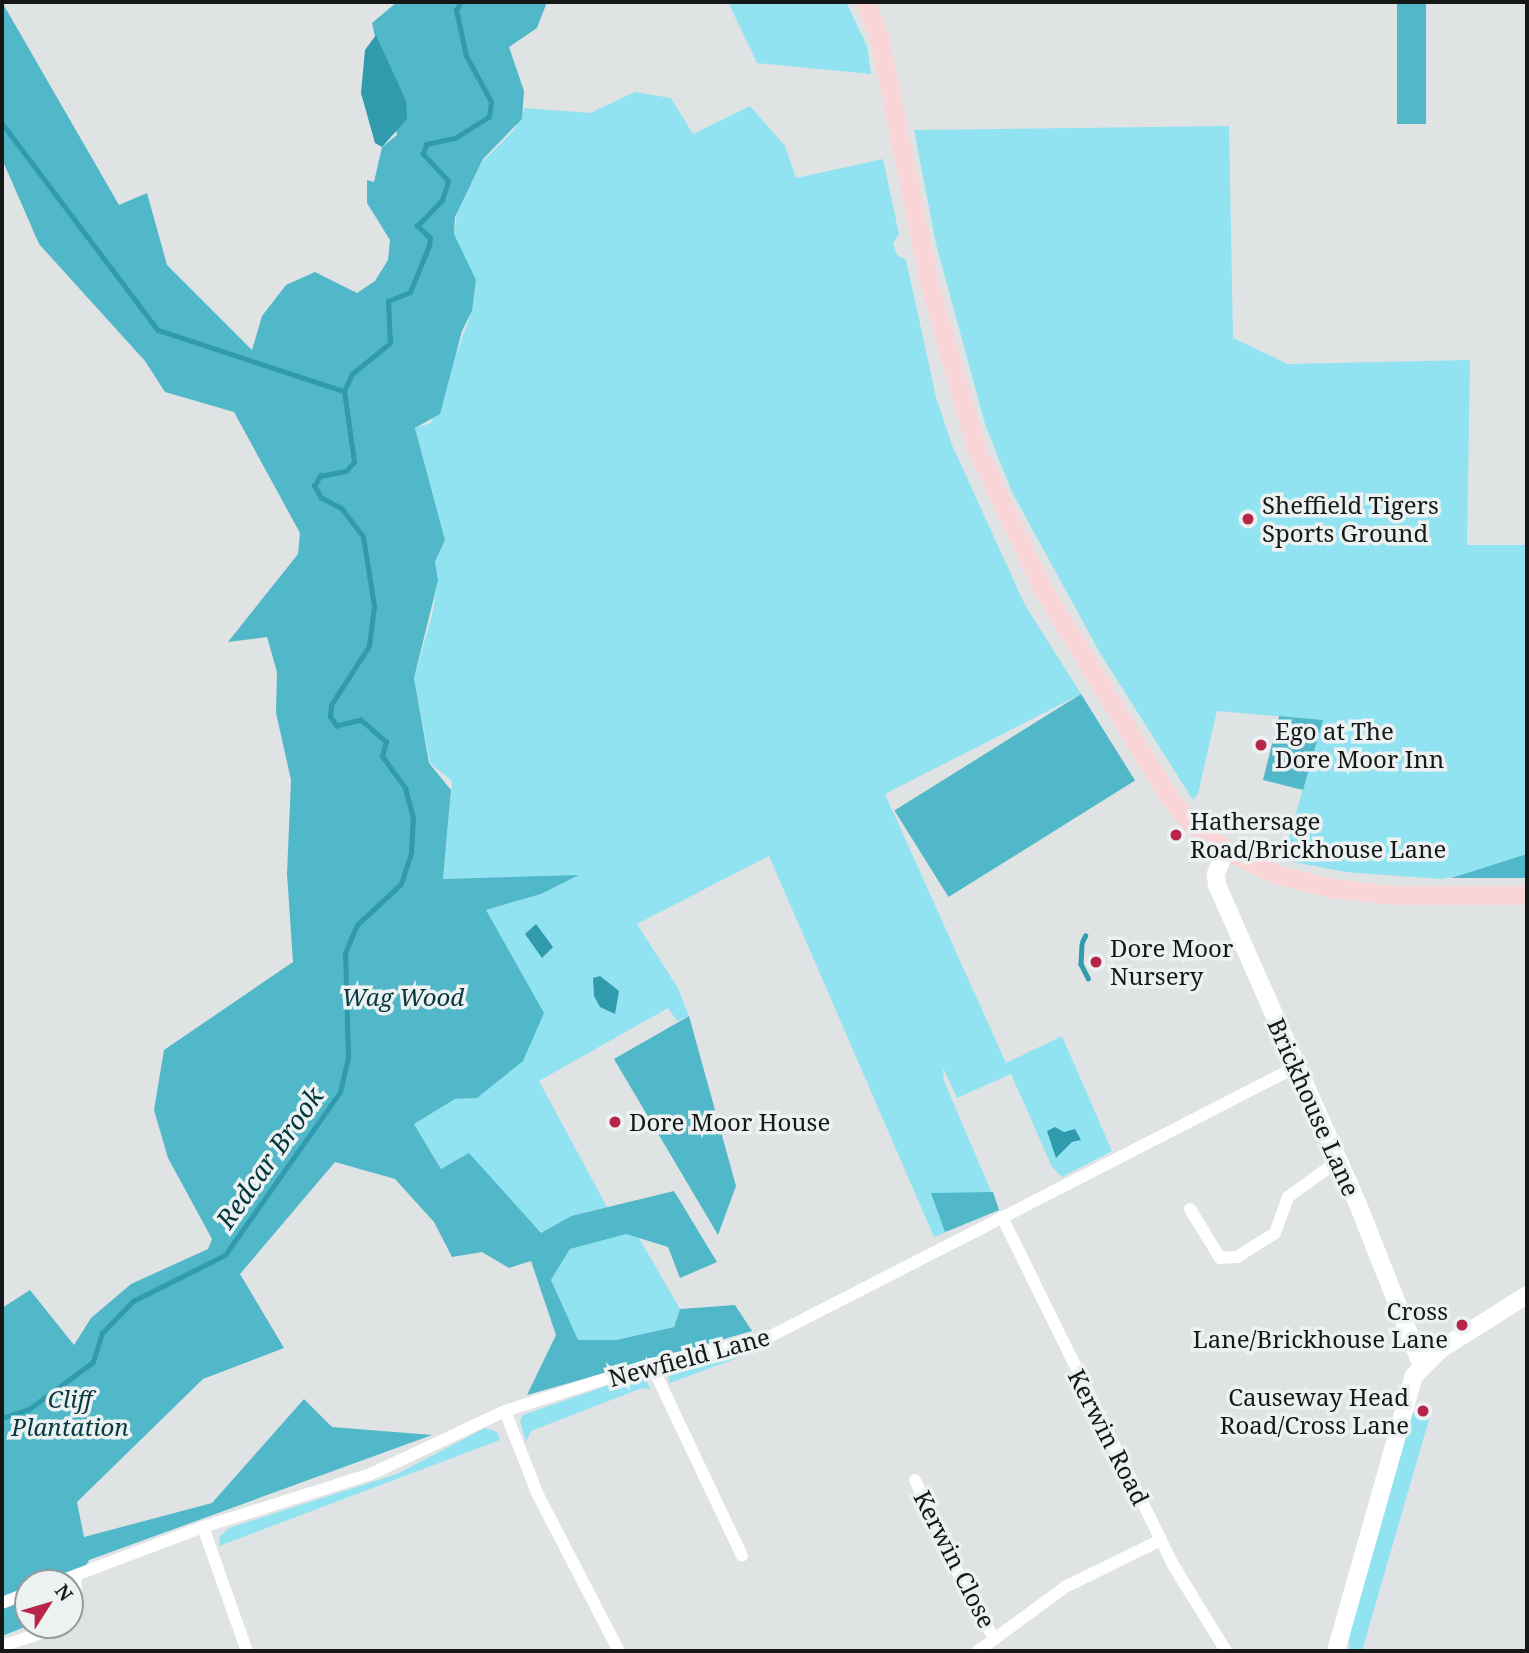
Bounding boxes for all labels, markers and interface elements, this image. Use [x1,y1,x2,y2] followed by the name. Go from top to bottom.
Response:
[1262,491,1439,547] place label: Sheffield Tigers Sports Ground
[1240,511,1256,527] marker: Sheffield Tigers Sports Ground
[1275,717,1444,773] place label: Ego at The Dore Moor Inn
[1253,737,1269,753] marker: Ego at The Dore Moor Inn
[1190,807,1446,863] place label: Hathersage Road/Brickhouse Lane
[1168,827,1184,843] marker: Hathersage Road/Brickhouse Lane
[1110,934,1233,990] place label: Dore Moor Nursery
[1088,954,1104,970] marker: Dore Moor Nursery
[342,983,464,1011] park label: Wag Wood
[1262,1014,1366,1200] street label: Brickhouse Lane
[210,1081,330,1235] water label: Redcar Brook
[629,1108,830,1136] place label: Dore Moor House
[607,1114,623,1130] marker: Dore Moor House
[1193,1297,1448,1353] place label: Cross Lane/Brickhouse Lane
[1454,1317,1470,1333] marker: Cross Lane/Brickhouse Lane
[605,1322,773,1392] street label: Newfield Lane
[1062,1364,1156,1510] street label: Kerwin Road
[1220,1383,1409,1439] place label: Causeway Head Road/Cross Lane
[11,1385,129,1441] park label: Cliff Plantation
[1415,1403,1431,1419] marker: Causeway Head Road/Cross Lane
[908,1486,1002,1632] street label: Kerwin Close
[14,1569,84,1639] north arrow
[49,1579,79,1606] text: N

